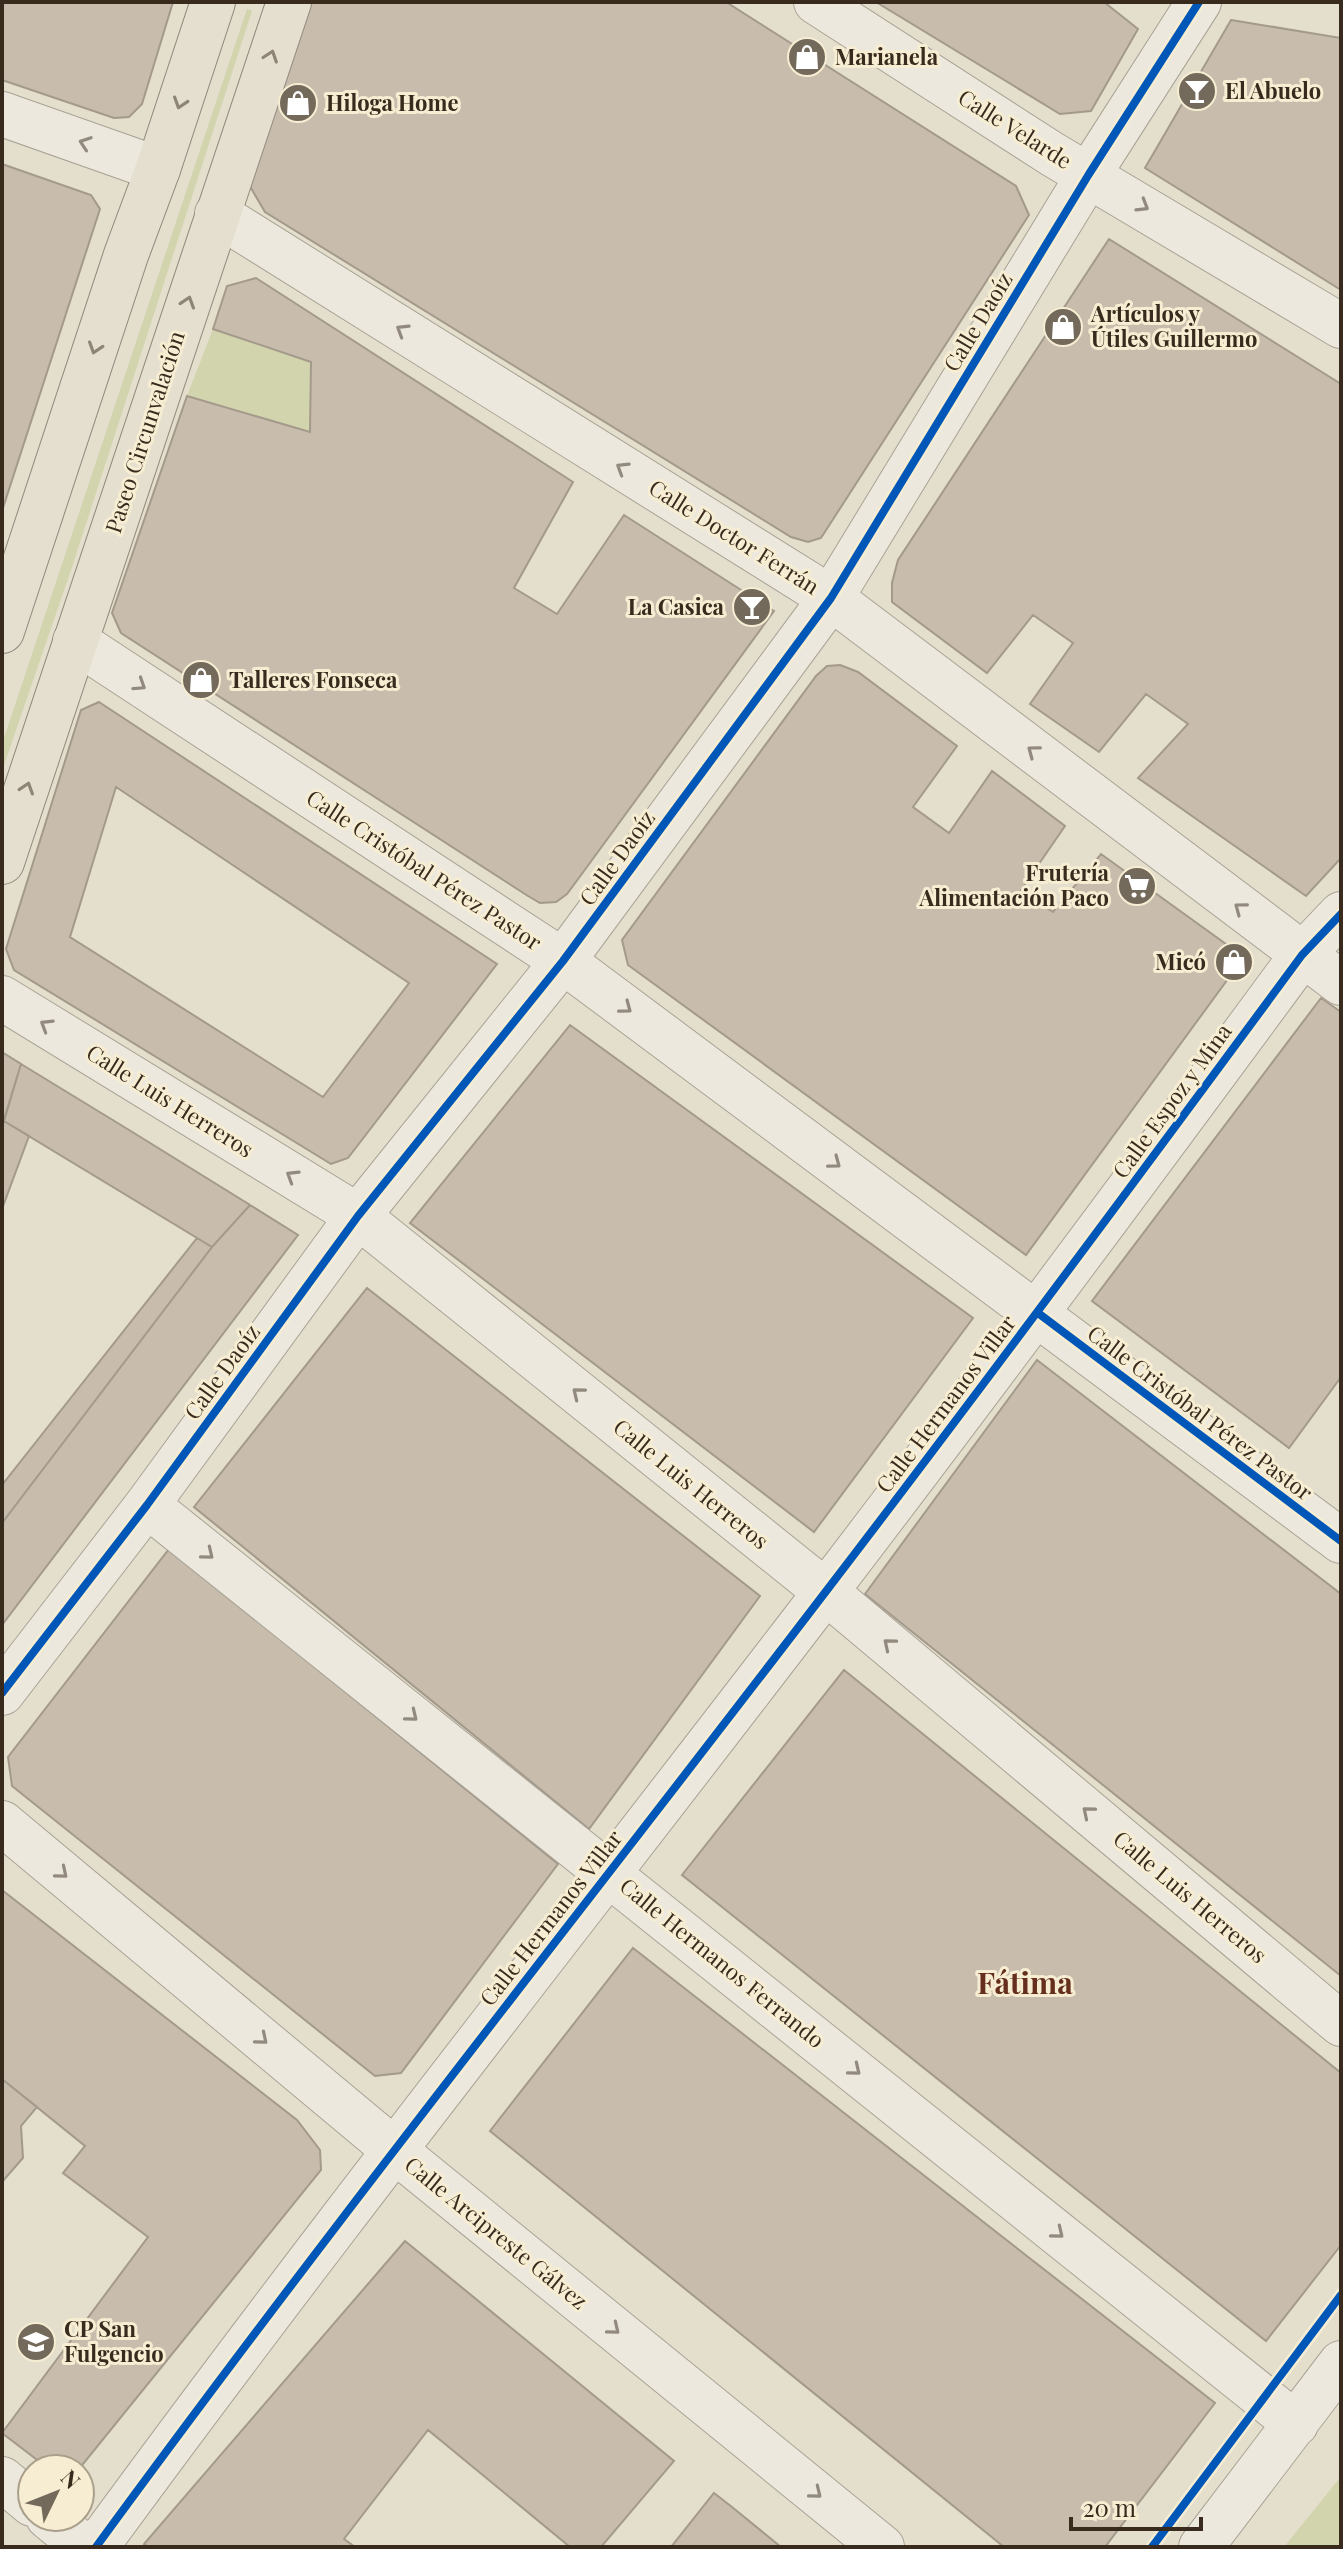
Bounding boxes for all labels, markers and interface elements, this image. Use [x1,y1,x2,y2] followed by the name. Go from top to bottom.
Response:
[786,36,828,78] shop icon: Marianela
[835,41,939,71] place label: Marianela
[261,49,277,63] one-way arrow
[1176,70,1218,112] bar icon: El Abuelo
[1225,75,1321,105] place label: El Abuelo
[953,81,1078,175] street label: Calle Velarde
[277,82,319,124] shop icon: Hiloga Home
[326,87,459,117] place label: Hiloga Home
[173,95,189,109] one-way arrow
[79,136,93,153] one-way arrow
[1134,196,1149,212] one-way arrow
[936,266,1019,377] street label: Calle Daoíz
[178,296,194,310] one-way arrow
[1090,298,1257,353] place label: Artículos y Útiles Guillermo
[1042,306,1084,348] shop icon: Artículos y Útiles Guillermo
[396,324,410,339] one-way arrow
[97,327,191,537] street label: Paseo Circunvalación
[88,341,104,355] one-way arrow
[616,462,631,477] one-way arrow
[644,472,825,601] street label: Calle Doctor Ferrán
[731,586,773,628] bar icon: La Casica
[628,591,725,621] place label: La Casica
[180,659,222,701] shop icon: Talleres Fonseca
[229,664,398,694] place label: Talleres Fonseca
[131,675,145,690] one-way arrow
[1027,747,1042,761] one-way arrow
[17,782,33,796] one-way arrow
[301,782,548,957] street label: Calle Cristóbal Pérez Pastor
[571,804,661,911] street label: Calle Daoíz
[919,857,1110,912] place label: Frutería Alimentación Paco
[1116,865,1158,907] supermarket icon: Frutería Alimentación Paco
[1234,904,1249,918] one-way arrow
[1213,941,1255,983] shop icon: Micó
[1155,946,1206,976] place label: Micó
[617,998,632,1013] one-way arrow
[1105,1017,1237,1184] street label: Calle Espoz y Mina
[40,1019,55,1035] one-way arrow
[81,1037,260,1164] street label: Calle Luis Herreros
[826,1153,841,1167] one-way arrow
[286,1170,301,1185] one-way arrow
[868,1308,1022,1498] street label: Calle Hermanos Villar
[176,1318,266,1425] street label: Calle Daoíz
[1082,1318,1319,1507] street label: Calle Cristóbal Pérez Pastor
[572,1388,587,1402] one-way arrow
[608,1411,775,1555] street label: Calle Luis Herreros
[199,1544,214,1558] one-way arrow
[884,1639,898,1654] one-way arrow
[403,1706,418,1720] one-way arrow
[1083,1807,1097,1822] one-way arrow
[472,1823,629,2012] street label: Calle Hermanos Villar
[1108,1823,1274,1969] street label: Calle Luis Herreros
[53,1863,67,1878] one-way arrow
[614,1870,831,2054] street label: Calle Hermanos Ferrando
[977,1962,1073,2002] district label: Fátima
[253,2029,267,2044] one-way arrow
[846,2061,861,2075] one-way arrow
[399,2149,594,2315] street label: Calle Arcipreste Gálvez
[1049,2223,1063,2238] one-way arrow
[64,2313,164,2368] place label: CP San Fulgencio
[605,2319,620,2333] one-way arrow
[15,2321,57,2363] school or university icon: CP San Fulgencio
[16,2453,96,2533] north arrow
[55,2463,88,2495] text: N
[1071,2481,1201,2531] scale bar
[807,2483,821,2498] one-way arrow
[1083,2491,1136,2523] text: 20 m

